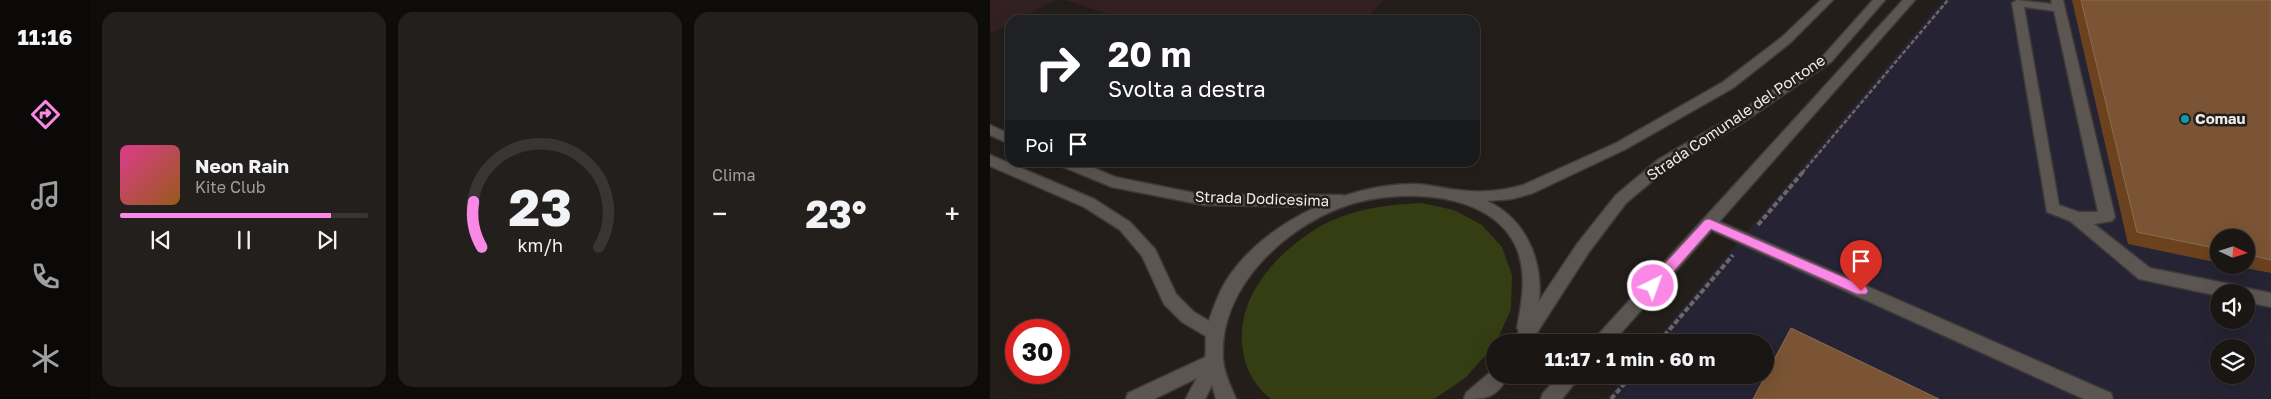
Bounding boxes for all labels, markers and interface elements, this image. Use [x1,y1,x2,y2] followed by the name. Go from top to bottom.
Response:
[17,23,73,50] text: 11:16
[1108,33,1191,75] text: 20 m
[1025,35,1090,100] icon: right
[1643,50,1828,184] street label: Strada Comunale del Portone
[1108,75,1266,102] text: Svolta a destra
[28,97,63,132] icon: directions
[2195,109,2245,127] place label: Comau
[2179,113,2191,125] marker: Comau
[1064,130,1092,158] icon: arrive
[1025,133,1054,156] text: Poi
[195,154,289,177] text: Neon Rain
[712,165,756,185] text: Clima
[508,175,572,237] text: 23
[195,177,266,197] text: Kite Club
[28,178,63,213] icon: music
[1195,187,1329,209] street label: Strada Dodicesima
[805,191,867,236] text: 23°
[712,197,727,230] text: −
[945,197,960,230] text: +
[147,226,175,254] icon: previous
[230,226,258,254] icon: pause
[313,226,341,254] icon: next
[2210,229,2255,274] north arrow
[2210,229,2255,384] map controls
[517,234,563,256] text: km/h
[1840,240,1882,291] pin
[1847,247,1875,275] icon: arrive
[28,259,63,294] icon: phone
[1626,259,1678,311] position arrow
[2210,284,2255,329] button: sound
[1005,319,1070,384] speed limit sign: 30
[2210,339,2255,384] button: layers
[28,341,63,376] icon: climate
[1545,347,1715,370] text: 11:17 · 1 min · 60 m

